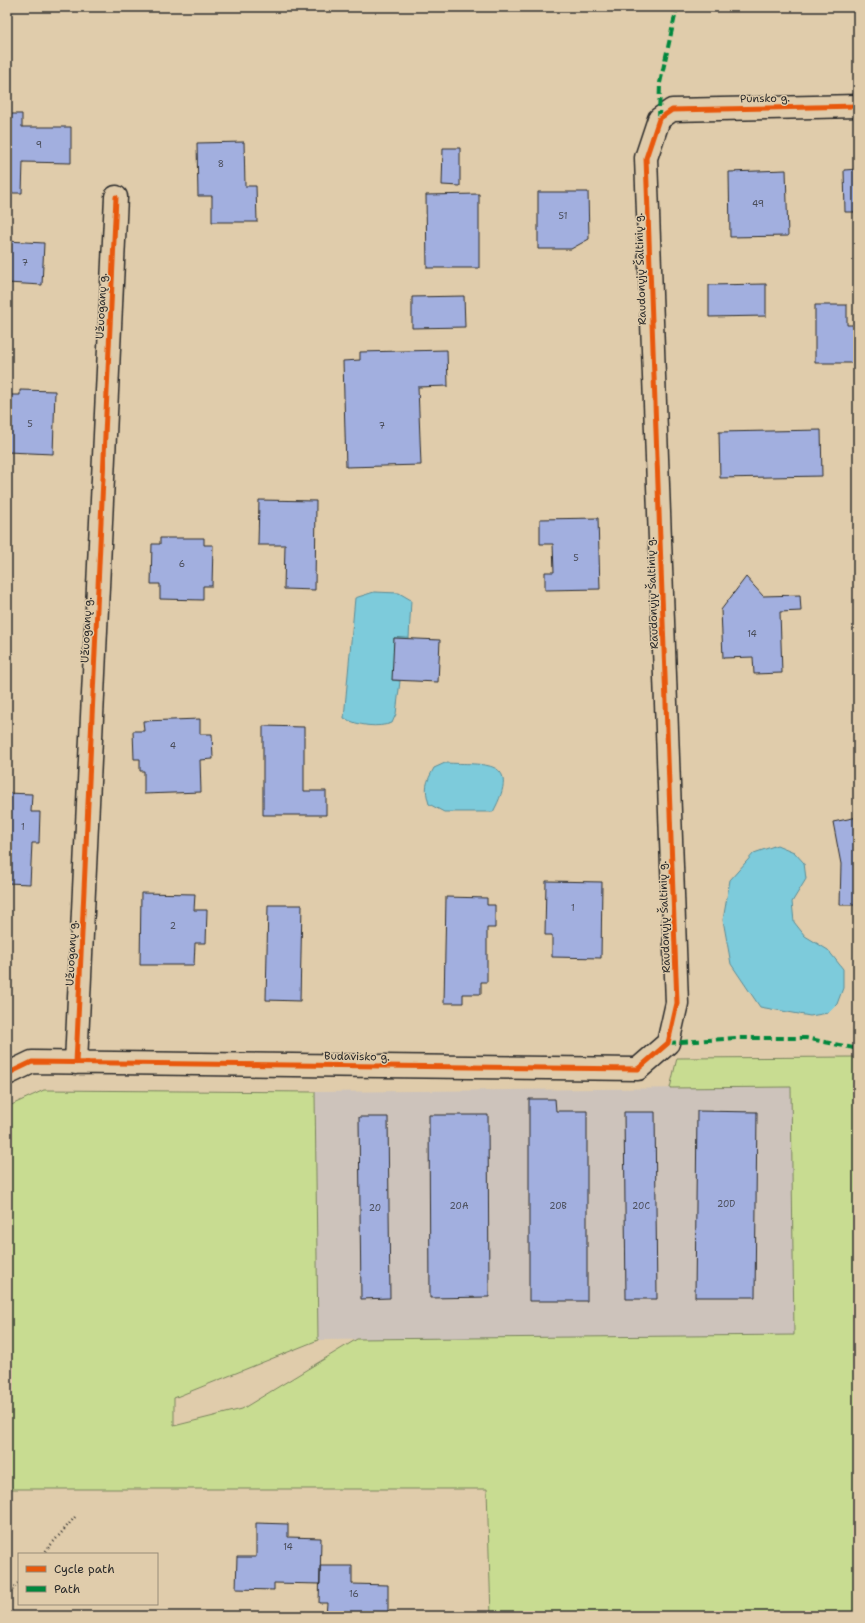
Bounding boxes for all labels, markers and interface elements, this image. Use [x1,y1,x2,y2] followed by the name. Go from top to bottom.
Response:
[740,91,790,106] street label: Punsko g.
[36,139,42,151] house number: 9
[218,158,224,170] house number: 8
[752,198,764,210] house number: 49
[559,210,567,222] house number: 51
[630,212,650,325] street label: Raudonųjų Šaltinių g.
[22,257,28,269] house number: 7
[92,272,111,339] street label: Užuoganų g.
[27,418,33,430] house number: 5
[379,420,385,432] house number: 7
[642,536,662,649] street label: Raudonųjų Šaltinių g.
[573,552,579,564] house number: 5
[179,558,185,570] house number: 6
[77,596,96,663] street label: Užuoganų g.
[747,628,757,640] house number: 14
[170,740,176,752] house number: 4
[21,821,25,833] house number: 1
[654,860,674,973] street label: Raudonųjų Šaltinių g.
[571,902,575,914] house number: 1
[62,919,81,986] street label: Užuoganų g.
[170,920,176,932] house number: 2
[324,1048,390,1065] street label: Budavisko g.
[717,1198,735,1210] house number: 20D
[450,1200,469,1212] house number: 20A
[549,1200,567,1212] house number: 20B
[632,1200,650,1212] house number: 20C
[369,1202,381,1214] house number: 20
[283,1541,293,1553] house number: 14
[18,1553,158,1605] legend
[54,1561,115,1577] text: Cycle path
[54,1581,80,1597] text: Path
[349,1588,359,1600] house number: 16

